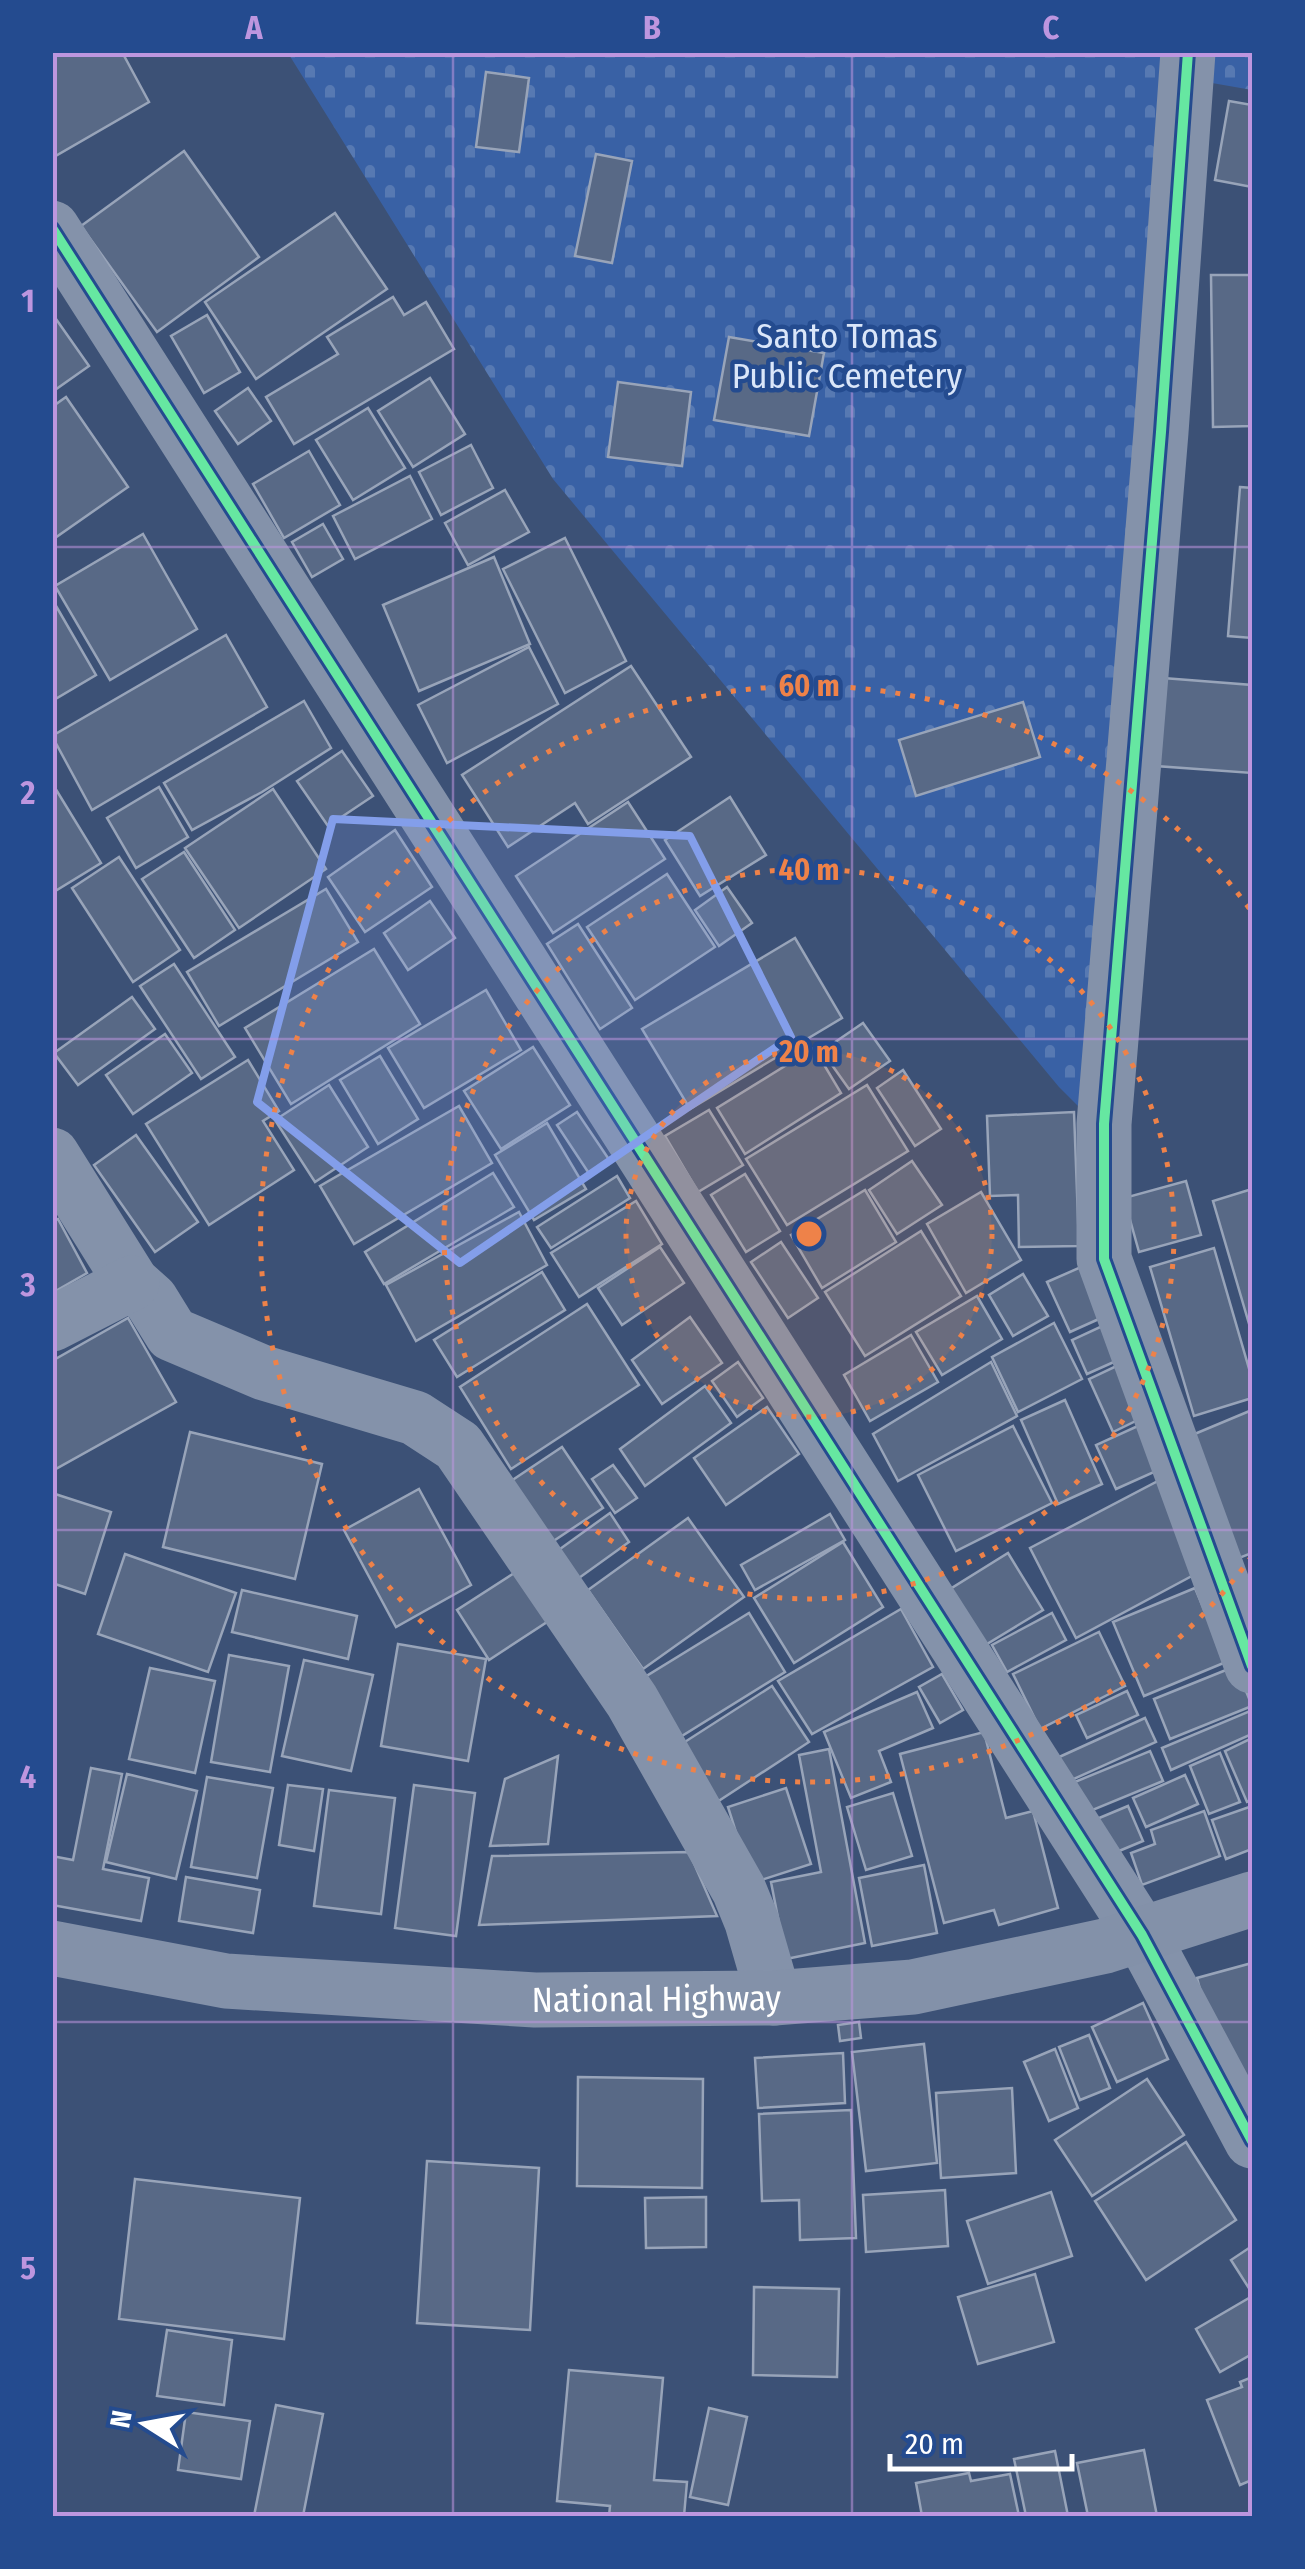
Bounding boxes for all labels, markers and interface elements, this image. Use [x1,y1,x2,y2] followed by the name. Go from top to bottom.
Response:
[244,9,263,47] text: A
[643,9,661,47] text: B
[1043,9,1060,47] text: C
[21,282,35,320] text: 1
[732,315,963,397] park label: Santo Tomas Public Cemetery
[778,668,840,704] text: 60 m
[20,774,36,812] text: 2
[779,852,839,888] text: 40 m
[778,1034,839,1070] text: 20 m
[791,1216,827,1252] centre of rings
[19,1266,36,1304] text: 3
[20,1758,36,1796] text: 4
[531,1977,782,2021] street label: National Highway
[20,2249,36,2287] text: 5
[95,2374,195,2474] north arrow
[103,2408,139,2431] text: N
[890,2409,1072,2471] scale bar
[905,2426,964,2462] text: 20 m

